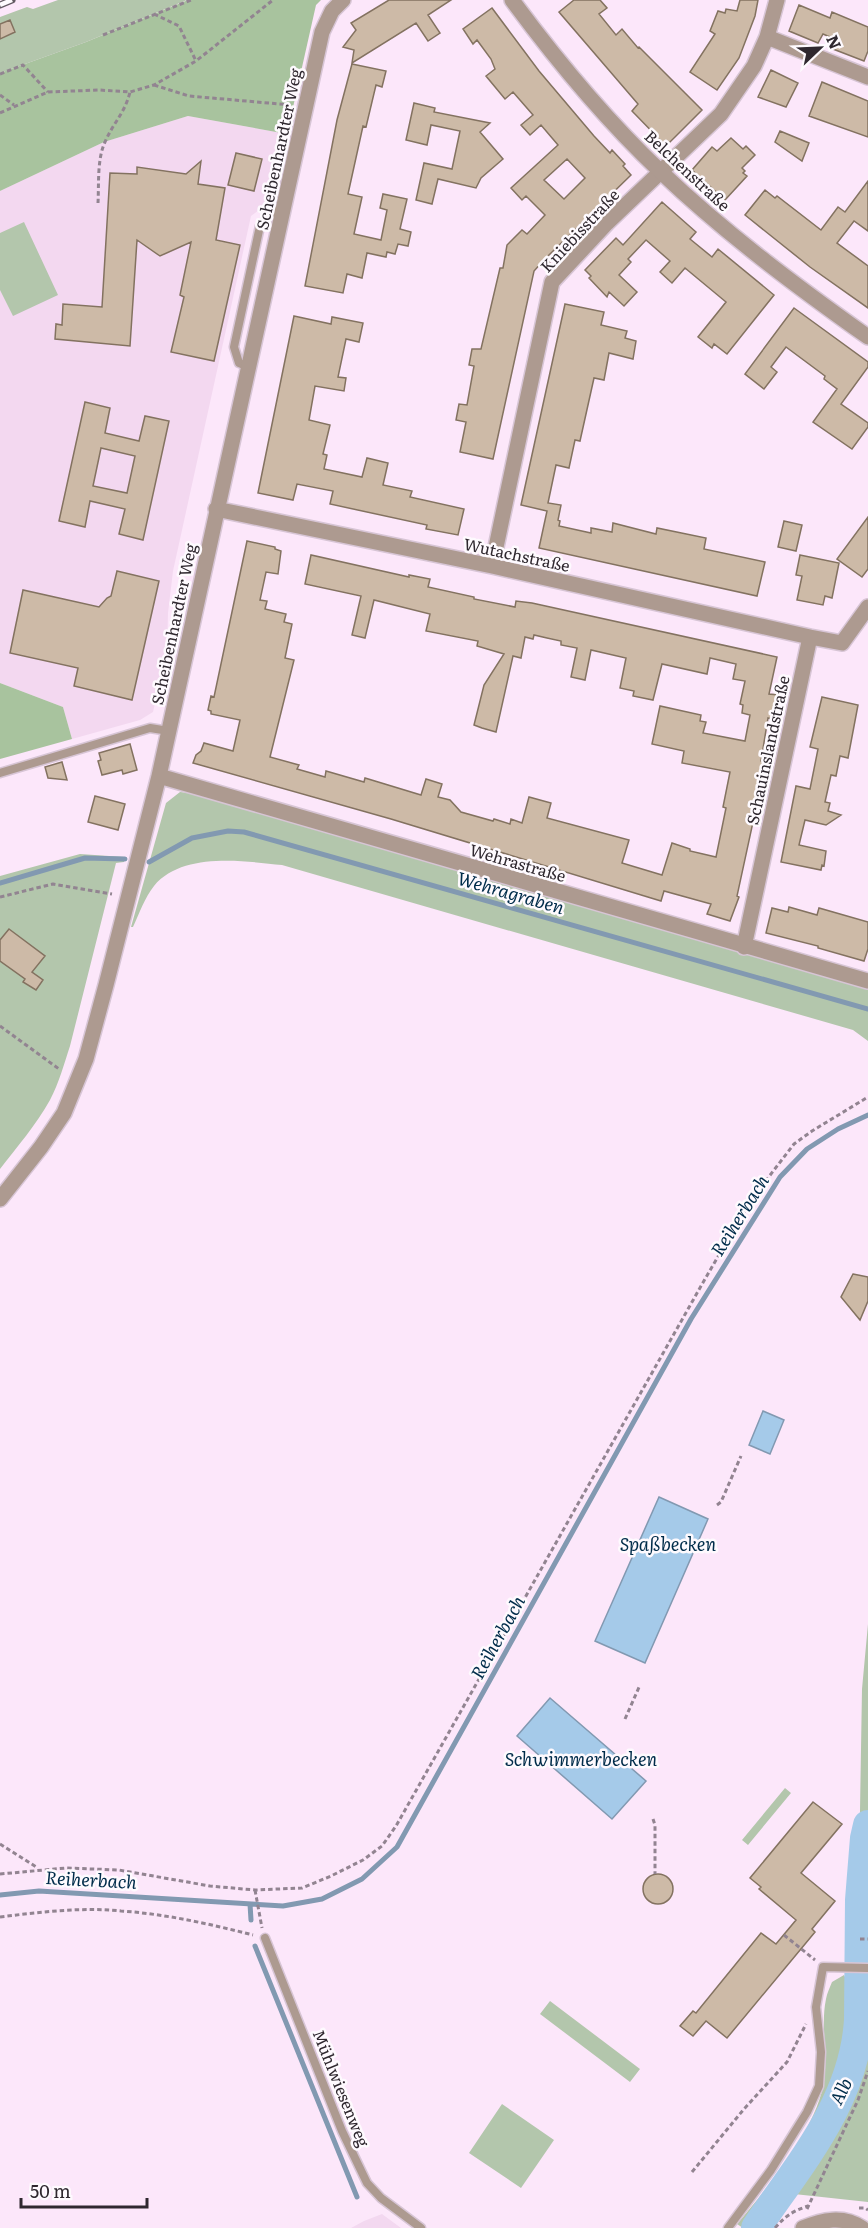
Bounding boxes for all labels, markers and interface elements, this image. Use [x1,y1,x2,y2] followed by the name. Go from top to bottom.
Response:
[790,18,850,78] north arrow
[821,31,848,53] text: N
[249,66,307,232] street label: Scheibenhardter Weg
[640,124,736,216] street label: Belchenstraße
[534,183,624,277] street label: Kniebisstraße
[462,531,572,577] street label: Wutachstraße
[144,541,202,707] street label: Scheibenhardter Weg
[739,673,795,827] street label: Schauinslandstraße
[467,837,569,887] street label: Wehrastraße
[454,864,568,920] water label: Wehragraben
[703,1169,775,1261] water label: Reiherbach
[620,1530,716,1557] water label: Spaßbecken
[463,1590,531,1684] water label: Reiherbach
[505,1745,658,1772] water label: Schwimmerbecken
[45,1863,138,1895] water label: Reiherbach
[308,2026,376,2150] street label: Mühlwiesenweg
[822,2073,858,2109] water label: Alb
[21,2171,147,2209] scale bar
[30,2177,71,2204] text: 50 m

